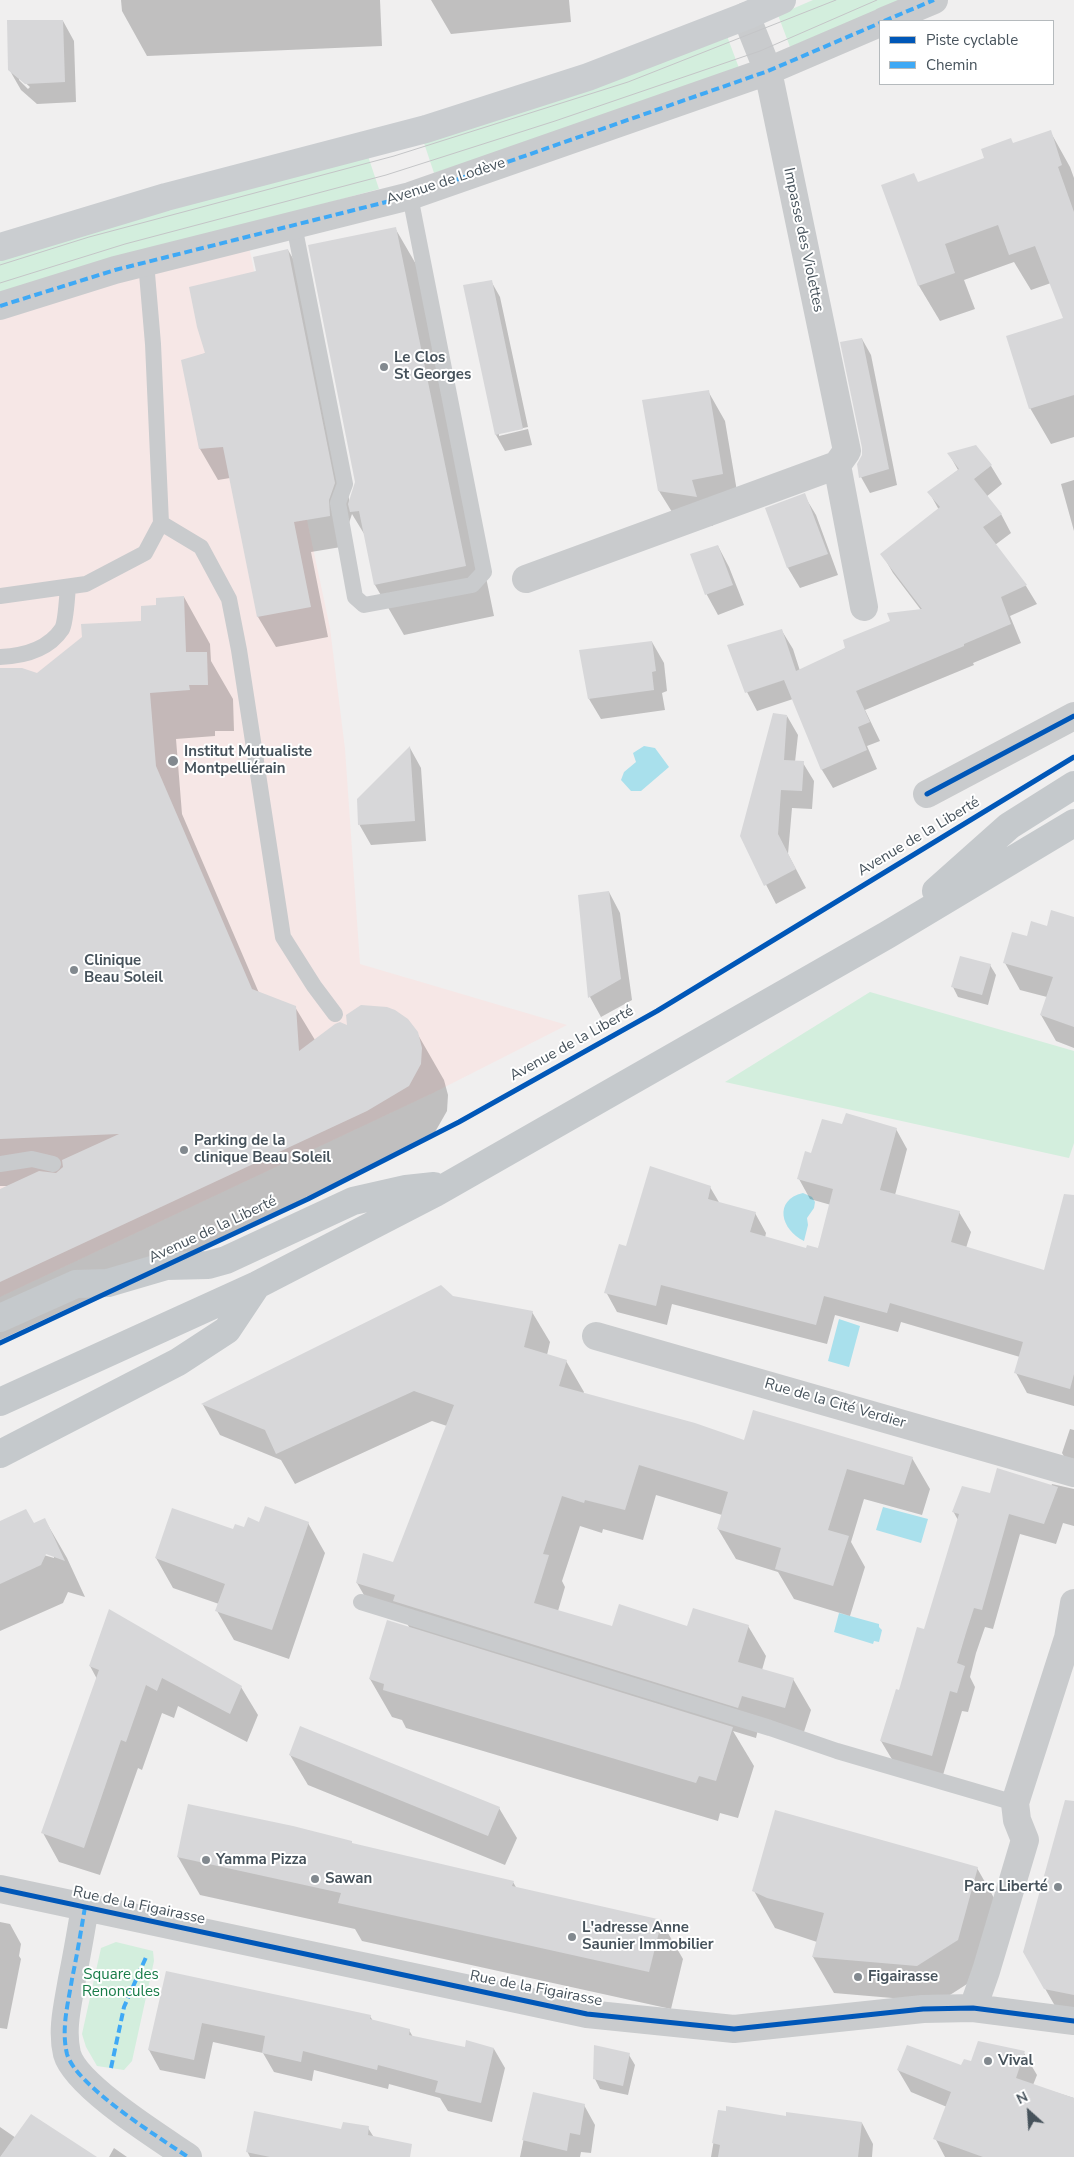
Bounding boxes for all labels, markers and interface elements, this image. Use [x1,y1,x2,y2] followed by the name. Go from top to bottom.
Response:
[879,20,1054,85] legend
[926,30,1018,50] text: Piste cyclable
[926,55,977,75] text: Chemin
[384,154,508,210] street label: Avenue de Lodève
[779,166,827,314] street label: Impasse des Violettes
[394,349,471,384] place label: Le Clos St Georges
[378,361,390,373] marker: Le Clos St Georges
[184,743,312,778] place label: Institut Mutualiste Montpelliérain
[166,754,180,768] marker: Institut Mutualiste Montpelliérain
[855,793,983,881] street label: Avenue de la Liberté
[84,952,163,987] place label: Clinique Beau Soleil
[68,964,80,976] marker: Clinique Beau Soleil
[507,1002,637,1086] street label: Avenue de la Liberté
[194,1132,331,1167] place label: Parking de la clinique Beau Soleil
[178,1144,190,1156] marker: Parking de la clinique Beau Soleil
[146,1192,280,1268] street label: Avenue de la Liberté
[762,1375,908,1433] street label: Rue de la Cité Verdier
[216,1851,307,1869] place label: Yamma Pizza
[200,1854,212,1866] marker: Yamma Pizza
[325,1870,372,1888] place label: Sawan
[309,1873,321,1885] marker: Sawan
[964,1878,1048,1896] place label: Parc Liberté
[1052,1881,1064,1893] marker: Parc Liberté
[71,1883,207,1929] street label: Rue de la Figairasse
[582,1919,714,1954] place label: L'adresse Anne Saunier Immobilier
[566,1931,578,1943] marker: L'adresse Anne Saunier Immobilier
[82,1966,160,2001] park label: Square des Renoncules
[468,1967,604,2011] street label: Rue de la Figairasse
[868,1968,938,1986] place label: Figairasse
[852,1971,864,1983] marker: Figairasse
[998,2052,1033,2070] place label: Vival
[982,2055,994,2067] marker: Vival
[1004,2087,1054,2137] north arrow
[1013,2087,1031,2109] text: N

